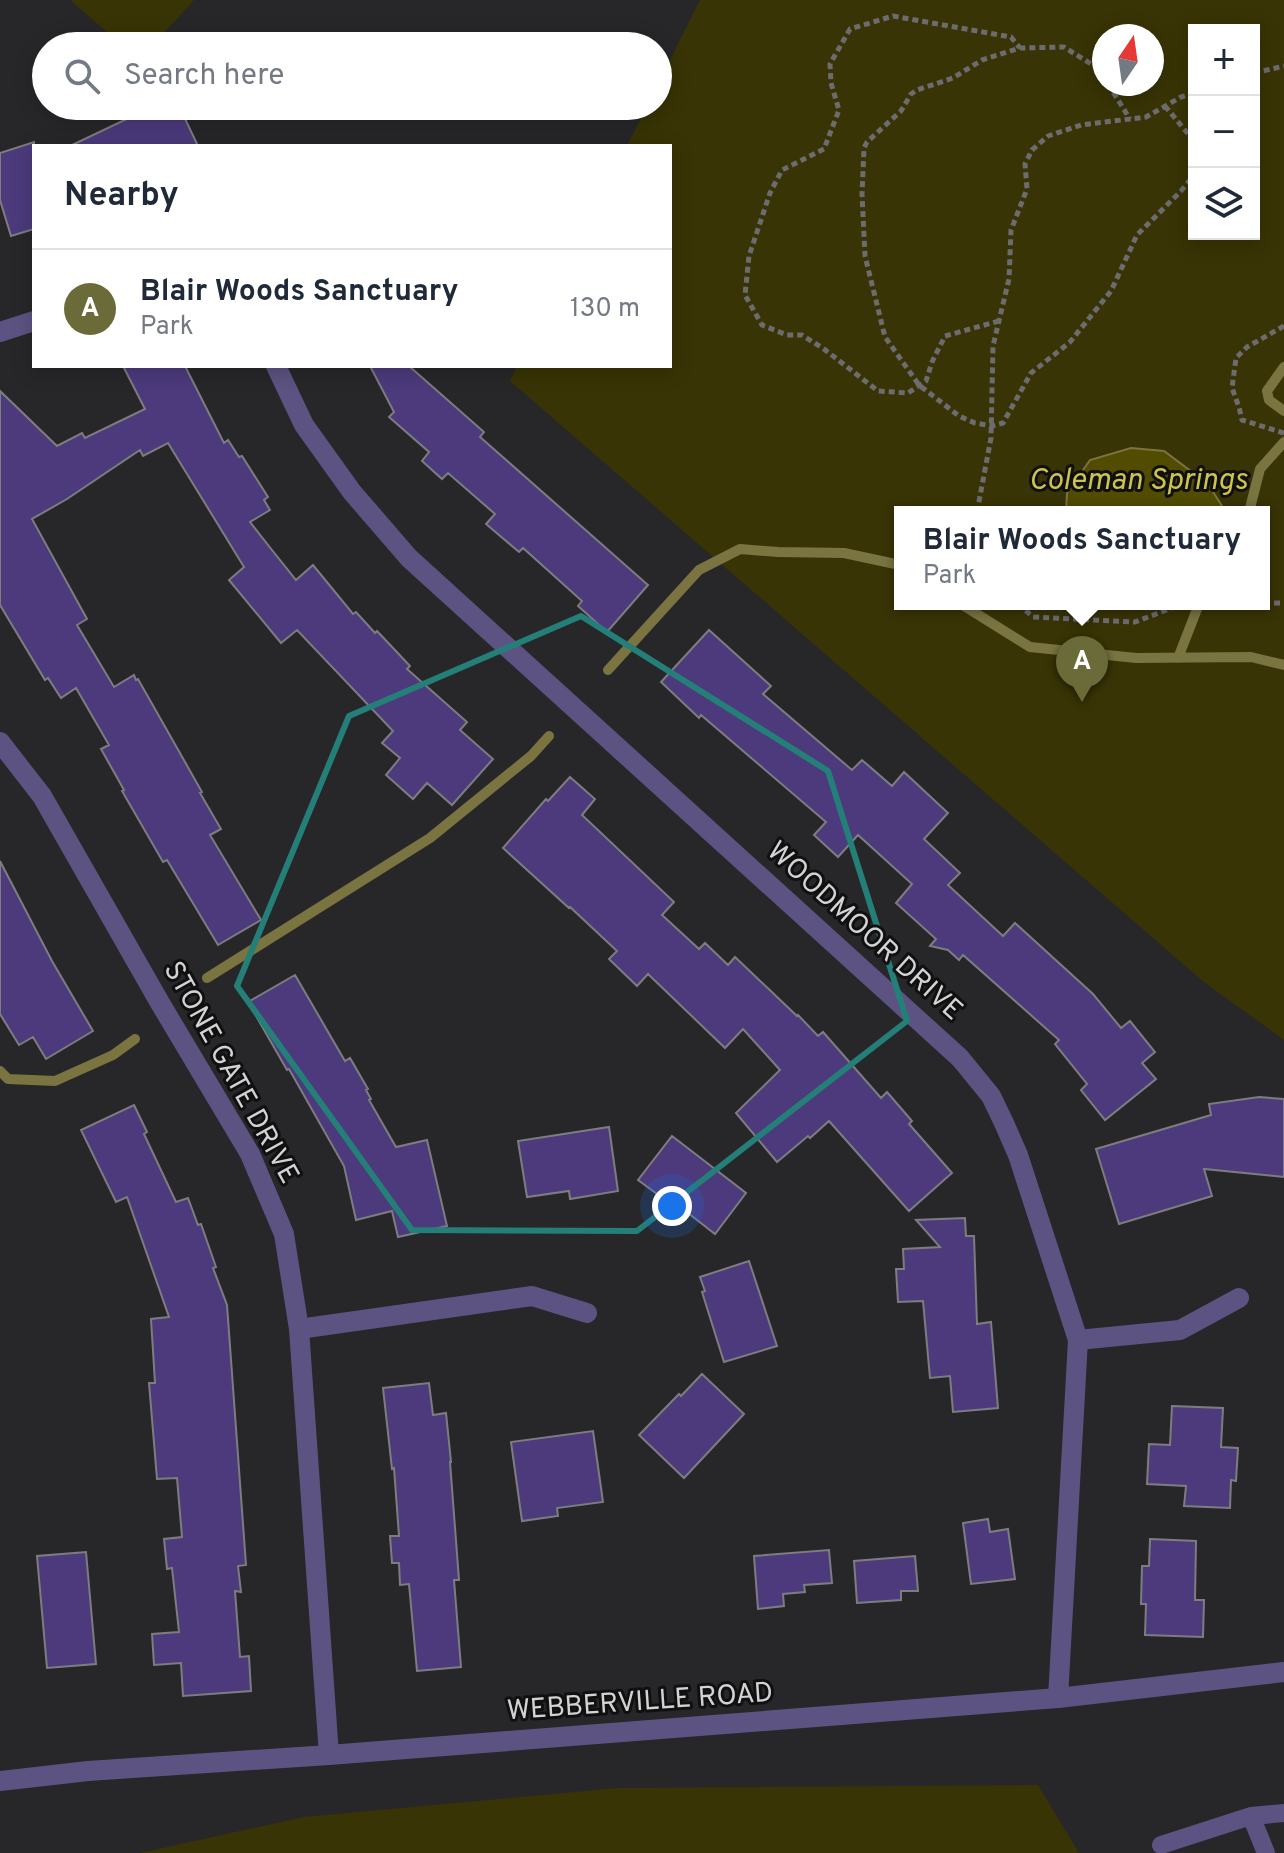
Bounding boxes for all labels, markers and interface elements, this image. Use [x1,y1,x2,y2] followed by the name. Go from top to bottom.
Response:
[1092,24,1164,96] north arrow
[1188,24,1260,240] map controls
[1188,24,1260,96] button: +
[32,32,672,120] search box
[60,54,104,98] icon: search
[124,58,284,95] text: Search here
[1188,96,1260,168] button: −
[1188,168,1260,240] button: layers
[64,175,179,218] text: Nearby
[140,274,459,311] text: Blair Woods Sanctuary
[81,293,99,326] text: A
[570,293,640,326] text: 130 m
[140,311,194,344] text: Park
[1029,463,1248,500] water label: Coleman Springs
[894,506,1270,610] popup
[923,523,1241,560] text: Blair Woods Sanctuary
[923,560,976,593] text: Park
[1056,636,1108,702] pin: A
[759,834,969,1030] street label: WOODMOOR DRIVE
[154,956,306,1190] street label: STONE GATE DRIVE
[652,1186,692,1226] your location
[506,1676,774,1730] street label: WEBBERVILLE ROAD

